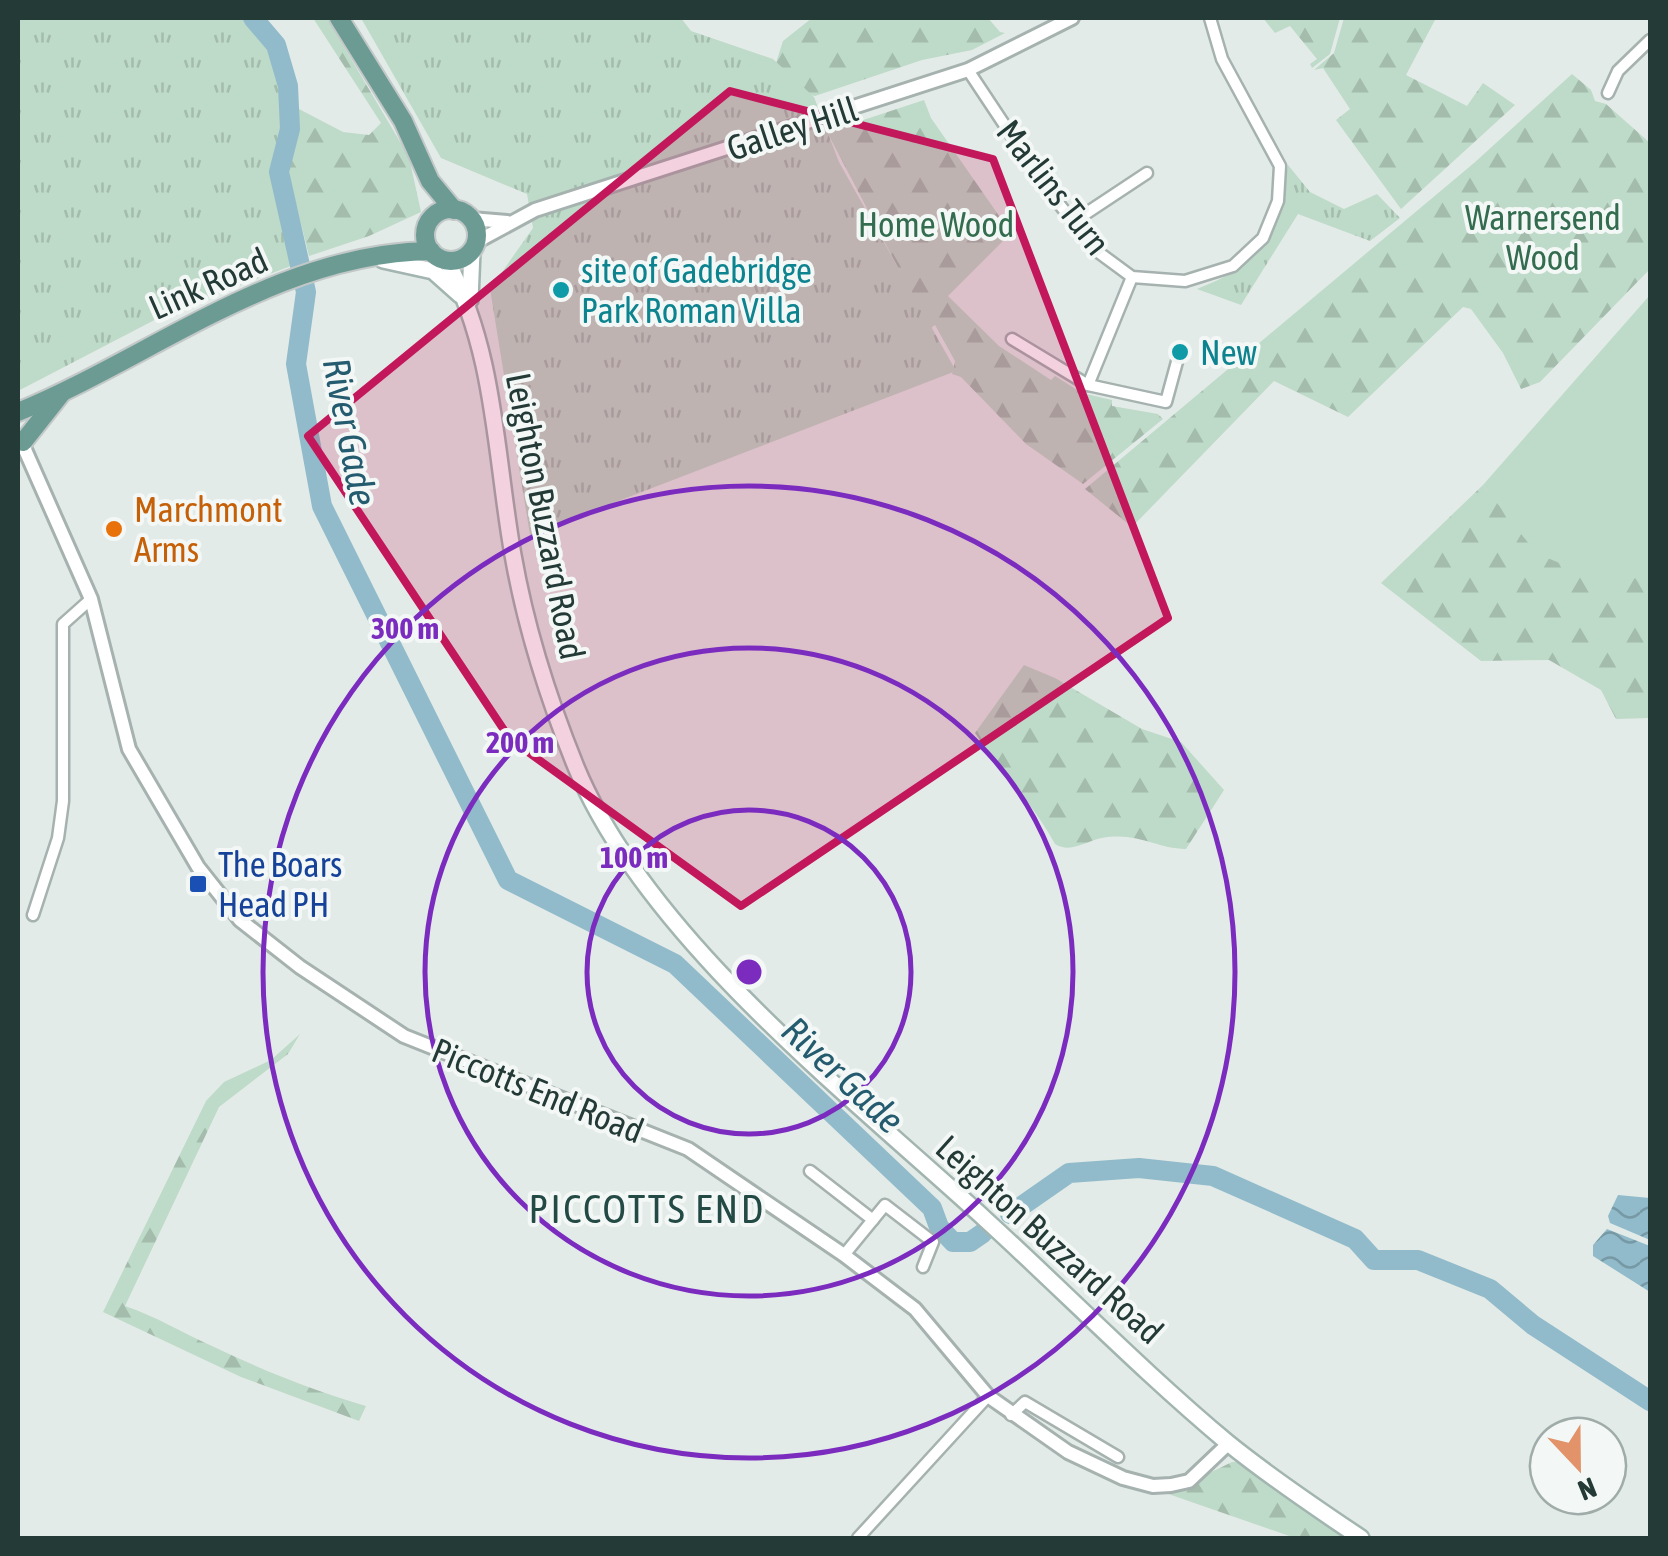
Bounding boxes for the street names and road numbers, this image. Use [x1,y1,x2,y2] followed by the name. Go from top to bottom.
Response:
[722,88,862,168] street label: Galley Hill
[989,112,1119,262] street label: Marlins Turn
[142,239,274,327] street label: Link Road
[499,369,593,663] street label: Leighton Buzzard Road
[427,1029,649,1151] street label: Piccotts End Road
[929,1127,1171,1351] street label: Leighton Buzzard Road

